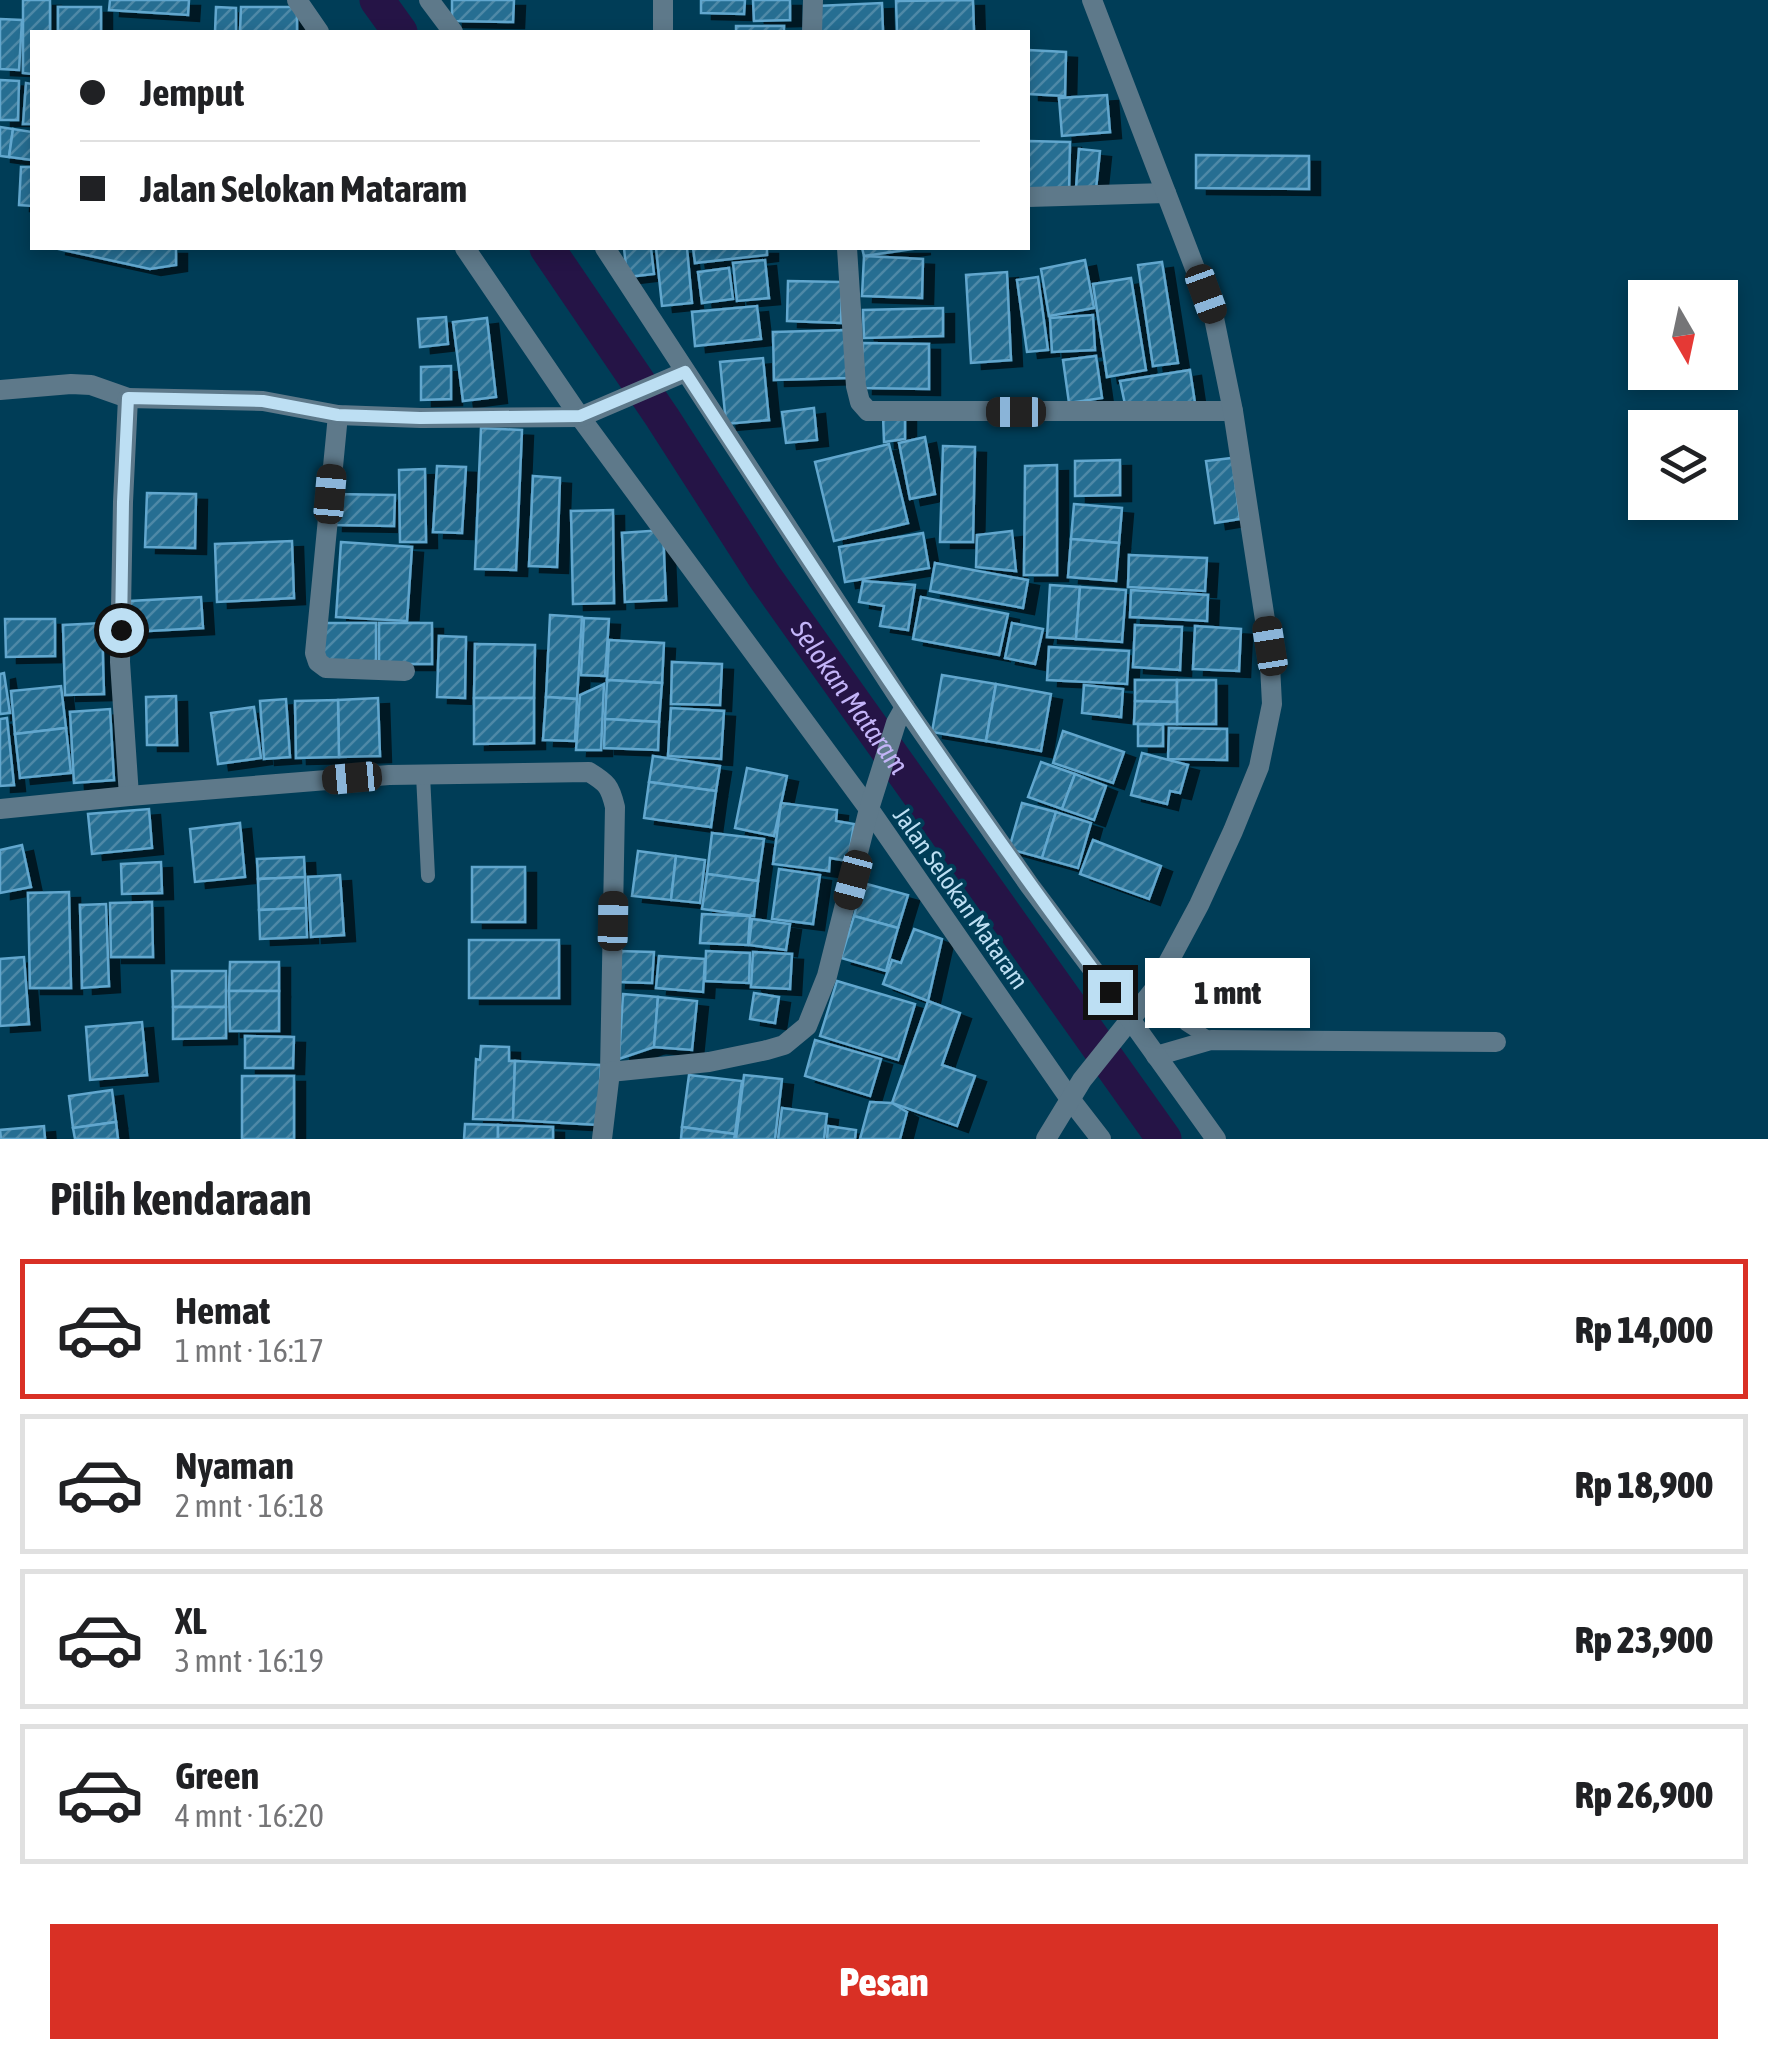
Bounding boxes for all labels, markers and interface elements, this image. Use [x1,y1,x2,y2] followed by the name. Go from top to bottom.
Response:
[140,71,244,114] text: Jemput
[140,167,467,210] text: Jalan Selokan Mataram
[1182,261,1230,327] car
[1628,280,1738,390] north arrow
[1628,280,1738,520] map controls
[986,397,1046,427] car
[1628,410,1738,520] button: layers
[312,463,348,525] car
[99,608,144,653] route start
[784,614,915,780] water label: Selokan Mataram
[1250,614,1290,678] car
[321,760,383,796] car
[888,802,1034,994] street label: Jalan Selokan Mataram
[831,847,875,913] car
[597,891,629,951] car
[1145,957,1310,1027] callout: 1 mnt
[1088,970,1133,1015] route end
[1194,974,1261,1011] text: 1 mnt
[50,1173,312,1225] text: Pilih kendaraan
[55,1284,145,1374] icon: car
[175,1289,270,1332] text: Hemat
[1575,1308,1713,1351] text: Rp 14,000
[175,1332,324,1369] text: 1 mnt · 16:17
[55,1439,145,1529] icon: car
[175,1444,294,1487] text: Nyaman
[1575,1463,1713,1506] text: Rp 18,900
[175,1487,324,1524] text: 2 mnt · 16:18
[55,1594,145,1684] icon: car
[175,1599,207,1642] text: XL
[1575,1618,1713,1661] text: Rp 23,900
[175,1642,324,1679] text: 3 mnt · 16:19
[55,1749,145,1839] icon: car
[175,1754,259,1797] text: Green
[1575,1773,1713,1816] text: Rp 26,900
[175,1797,324,1834] text: 4 mnt · 16:20
[50,1924,1718,2039] button: Pesan

